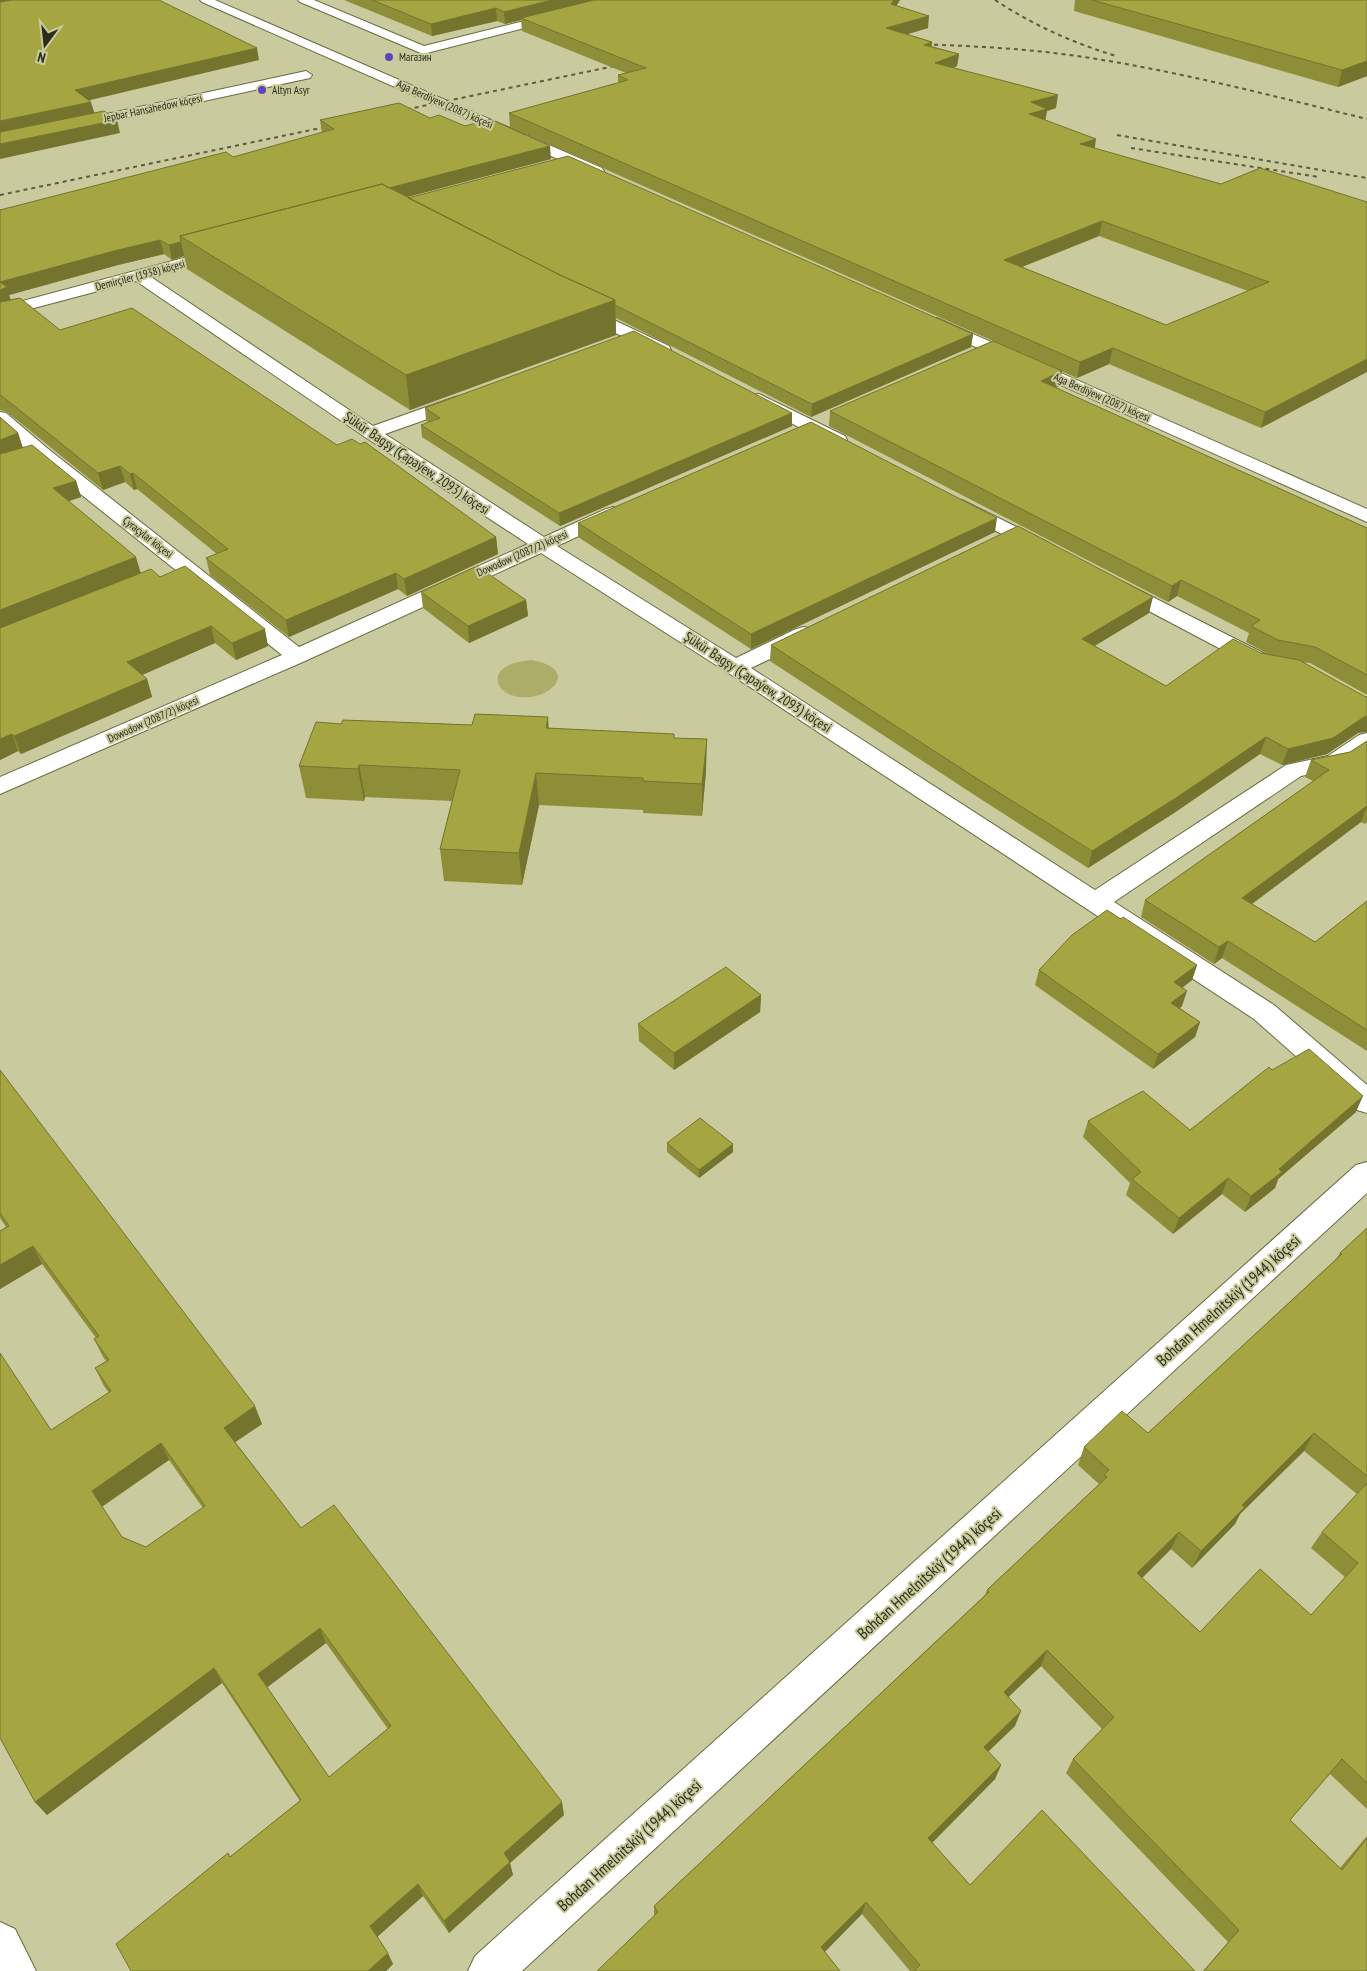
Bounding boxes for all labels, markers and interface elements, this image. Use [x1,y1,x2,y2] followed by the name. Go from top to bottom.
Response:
[20,20,70,70] north arrow
[36,48,48,67] text: N
[399,50,432,64] place label: Магазин
[383,51,395,63] marker: Магазин
[395,76,495,132] street label: Aga Berdiýew (2087) köçesi
[272,83,310,97] place label: Altyn Asyr
[256,84,268,96] marker: Altyn Asyr
[101,91,204,125] street label: Jepbar Hansähedow köçesi
[94,256,186,294] street label: Demirçiler (1938) köçesi
[1052,369,1152,425] street label: Aga Berdiýew (2087) köçesi
[341,407,493,519] street label: Şükür Bagşy (Çapaýew, 2093) köçesi
[120,513,176,561] street label: Çyraçylar köçesi
[474,527,570,579] street label: Dowodow (2087/2) köçesi
[681,628,835,736] street label: Şükür Bagşy (Çapaýew, 2093) köçesi
[105,693,201,745] street label: Dowodow (2087/2) köçesi
[1152,1230,1304,1370] street label: Bohdan Hmelnitskiý (1944) köçesi
[853,1503,1005,1643] street label: Bohdan Hmelnitskiý (1944) köçesi
[553,1775,705,1915] street label: Bohdan Hmelnitskiý (1944) köçesi

